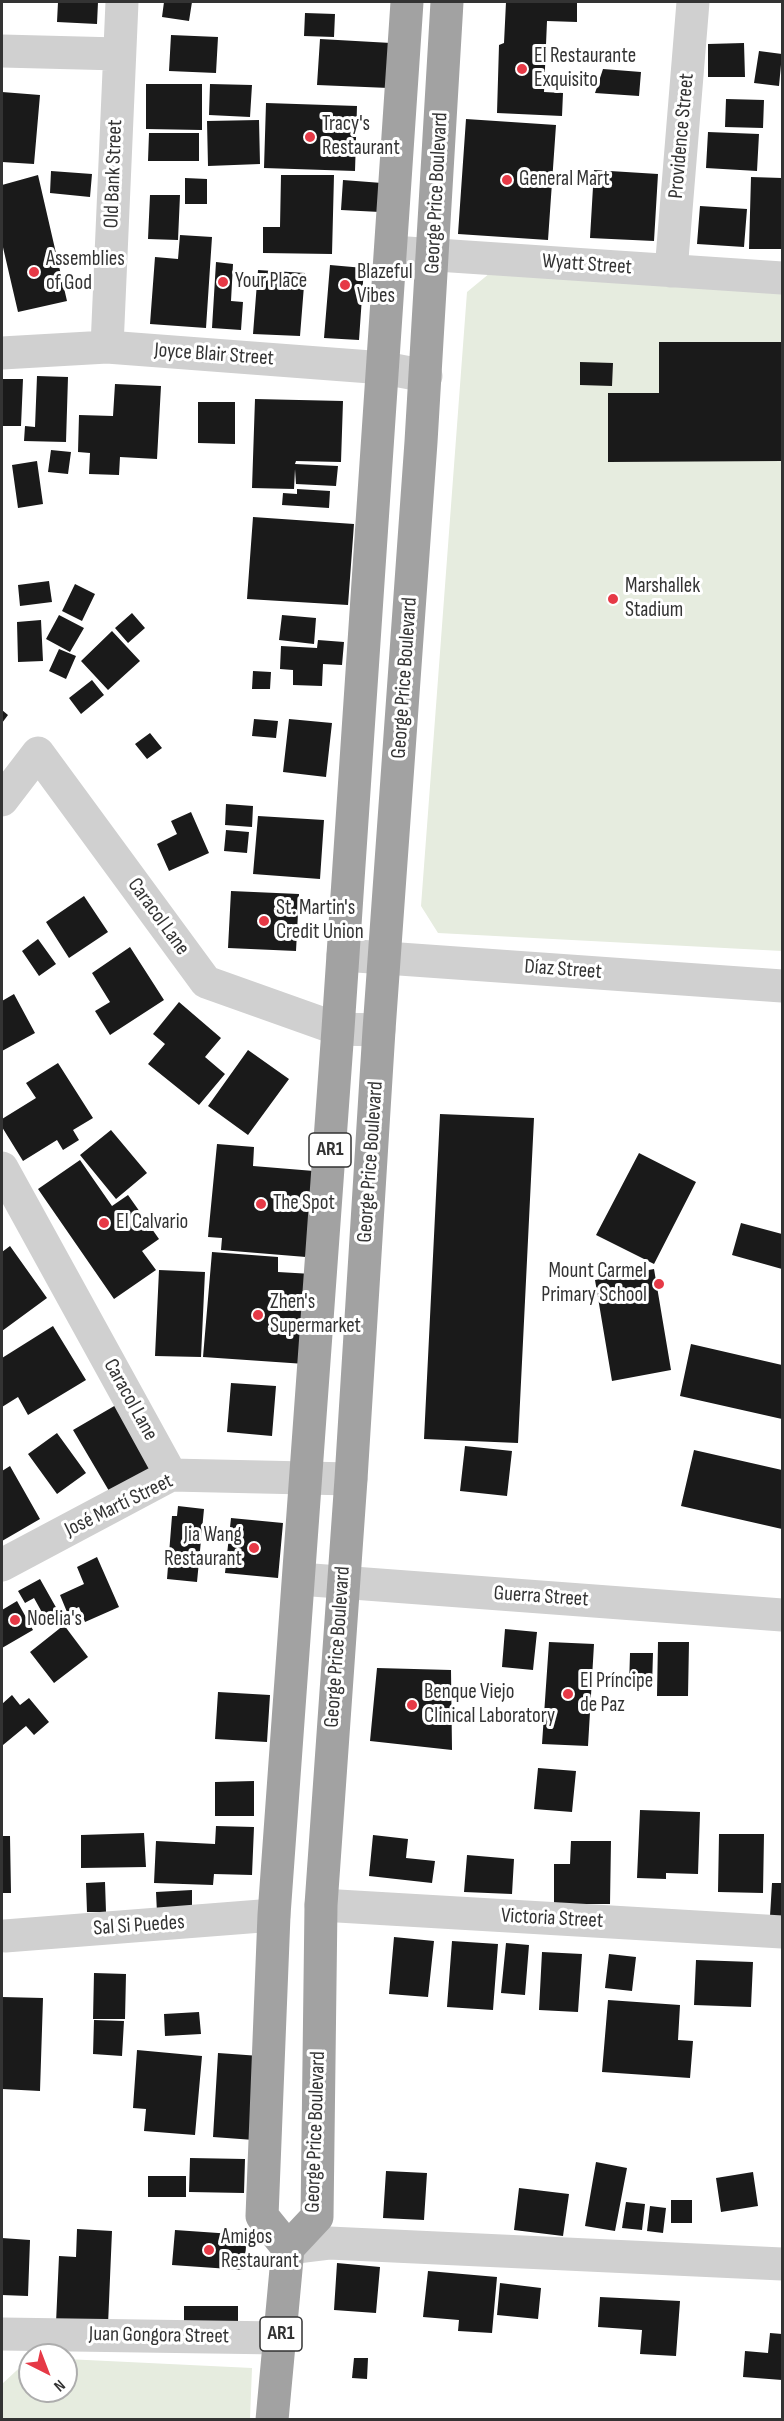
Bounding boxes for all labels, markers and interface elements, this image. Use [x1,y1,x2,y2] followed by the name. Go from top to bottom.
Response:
[534,44,636,94] place label: El Restaurante Exquisito
[515,62,529,76] marker: El Restaurante Exquisito
[664,72,700,200] street label: Providence Street
[322,112,400,162] place label: Tracy's Restaurant
[420,112,454,274] street label: George Price Boulevard
[100,119,128,229] street label: Old Bank Street
[303,130,317,144] marker: Tracy's Restaurant
[519,167,610,193] place label: General Mart
[500,173,514,187] marker: General Mart
[46,247,125,297] place label: Assemblies of God
[541,249,633,281] street label: Wyatt Street
[357,260,413,310] place label: Blazeful Vibes
[27,265,41,279] marker: Assemblies of God
[235,269,307,295] place label: Your Place
[216,275,230,289] marker: Your Place
[338,278,352,292] marker: Blazeful Vibes
[153,338,275,372] street label: Joyce Blair Street
[625,574,700,624] place label: Marshallek Stadium
[606,592,620,606] marker: Marshallek Stadium
[387,597,423,759] street label: George Price Boulevard
[122,873,194,961] street label: Caracol Lane
[276,896,364,946] place label: St. Martin's Credit Union
[257,914,271,928] marker: St. Martin's Credit Union
[523,955,603,985] street label: Díaz Street
[353,1081,389,1243] street label: George Price Boulevard
[309,1133,351,1167] road number: AR1
[273,1191,335,1217] place label: The Spot
[254,1197,268,1211] marker: The Spot
[116,1210,188,1236] place label: El Calvario
[97,1216,111,1230] marker: El Calvario
[541,1259,647,1309] place label: Mount Carmel Primary School
[652,1277,666,1291] marker: Mount Carmel Primary School
[270,1290,361,1340] place label: Zhen's Supermarket
[251,1308,265,1322] marker: Zhen's Supermarket
[97,1355,163,1445] street label: Caracol Lane
[61,1469,177,1543] street label: José Martí Street
[164,1523,242,1573] place label: Jia Wang Restaurant
[247,1541,261,1555] marker: Jia Wang Restaurant
[320,1566,356,1728] street label: George Price Boulevard
[493,1581,589,1613] street label: Guerra Street
[27,1607,82,1633] place label: Noelia's
[8,1613,22,1627] marker: Noelia's
[580,1669,653,1719] place label: El Príncipe de Paz
[424,1680,555,1730] place label: Benque Viejo Clinical Laboratory
[561,1687,575,1701] marker: El Príncipe de Paz
[405,1698,419,1712] marker: Benque Viejo Clinical Laboratory
[500,1904,604,1934] street label: Victoria Street
[93,1910,185,1942] street label: Sal Si Puedes
[301,2051,331,2213] street label: George Price Boulevard
[221,2225,299,2275] place label: Amigos Restaurant
[202,2243,216,2257] marker: Amigos Restaurant
[260,2317,302,2351] road number: AR1
[89,2322,229,2350] street label: Juan Gongora Street
[18,2343,78,2403] north arrow
[50,2375,69,2395] text: N

